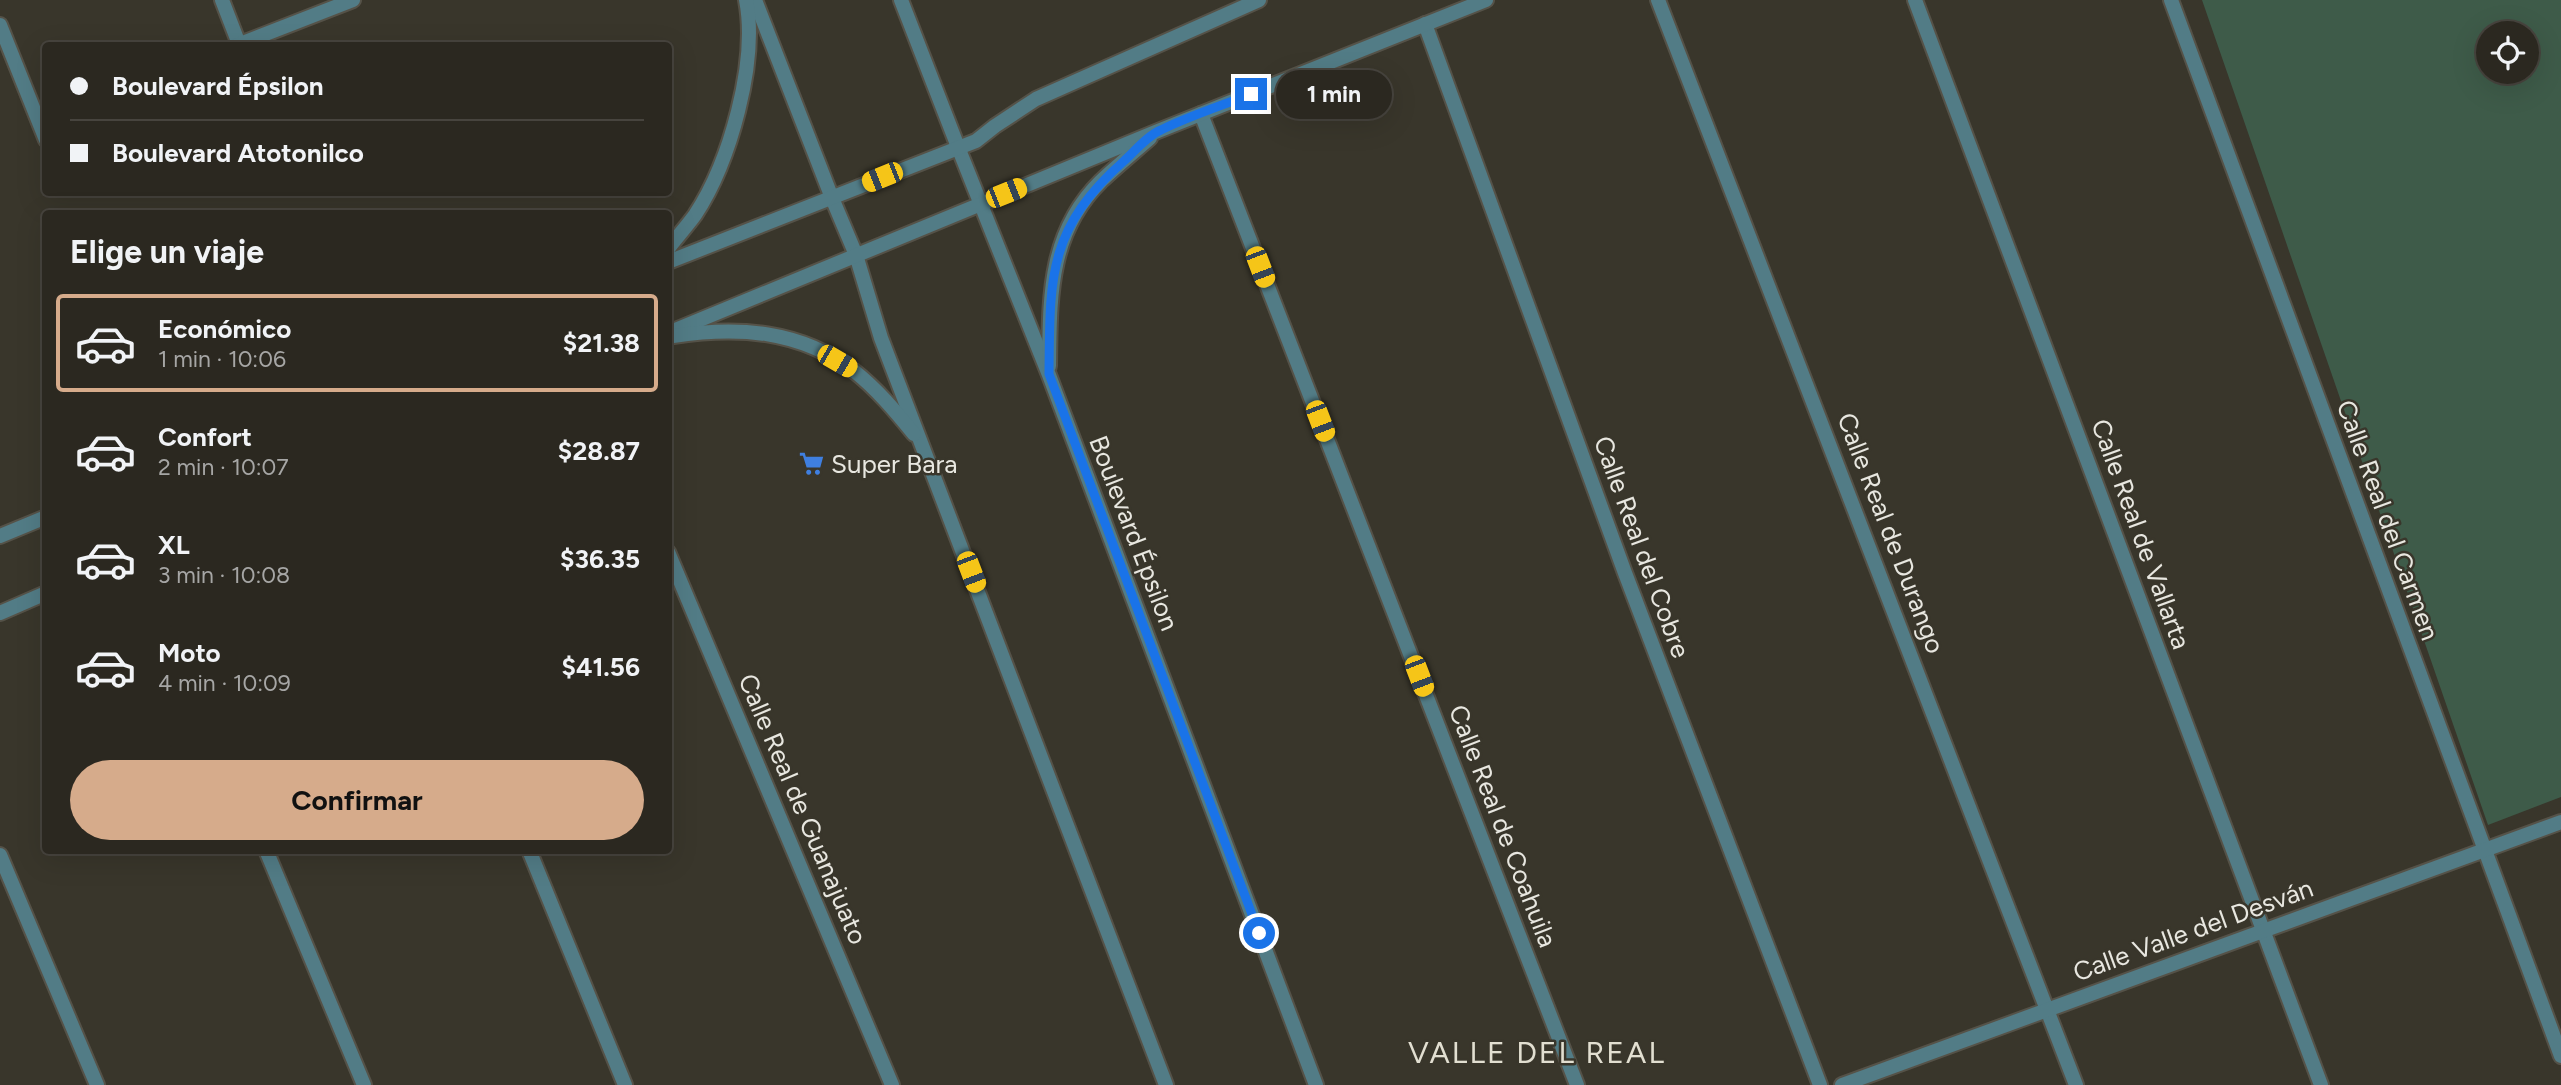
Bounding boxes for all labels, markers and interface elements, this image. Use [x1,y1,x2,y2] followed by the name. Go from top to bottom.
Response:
[2476,21,2539,84] map controls
[2476,21,2539,84] button: locate
[112,70,324,102] text: Boulevard Épsilon
[1276,70,1391,119] callout: 1 min
[1235,78,1267,110] route end
[1307,80,1361,108] text: 1 min
[112,137,364,169] text: Boulevard Atotonilco
[859,159,906,195] car
[983,175,1030,211] car
[70,233,264,271] text: Elige un viaje
[1243,244,1278,290] car
[74,312,137,375] icon: car
[158,313,291,345] text: Económico
[563,327,640,359] text: $21.38
[814,341,861,381] car
[158,345,286,373] text: 1 min · 10:06
[2330,396,2446,644] street label: Calle Real del Carmen
[1303,398,1338,444] car
[1830,408,1952,658] street label: Calle Real de Durango
[2084,415,2198,653] street label: Calle Real de Vallarta
[74,420,137,483] icon: car
[158,421,252,453] text: Confort
[1082,431,1186,635] street label: Boulevard Épsilon
[1587,432,1697,662] street label: Calle Real del Cobre
[558,435,640,467] text: $28.87
[831,448,957,480] place label: Super Bara
[797,450,825,478] supermarket icon: Super Bara
[158,453,289,481] text: 2 min · 10:07
[74,528,137,591] icon: car
[158,529,190,561] text: XL
[560,543,640,575] text: $36.35
[954,549,989,595] car
[158,561,290,589] text: 3 min · 10:08
[74,636,137,699] icon: car
[158,637,221,669] text: Moto
[562,651,640,683] text: $41.56
[1402,653,1437,699] car
[158,669,291,697] text: 4 min · 10:09
[731,669,875,949] street label: Calle Real de Guanajuato
[1442,700,1564,952] street label: Calle Real de Coahuila
[70,760,644,840] button: Confirmar
[2069,872,2317,988] street label: Calle Valle del Desván
[1243,917,1275,949] route start
[1408,1034,1666,1071] district label: VALLE DEL REAL

